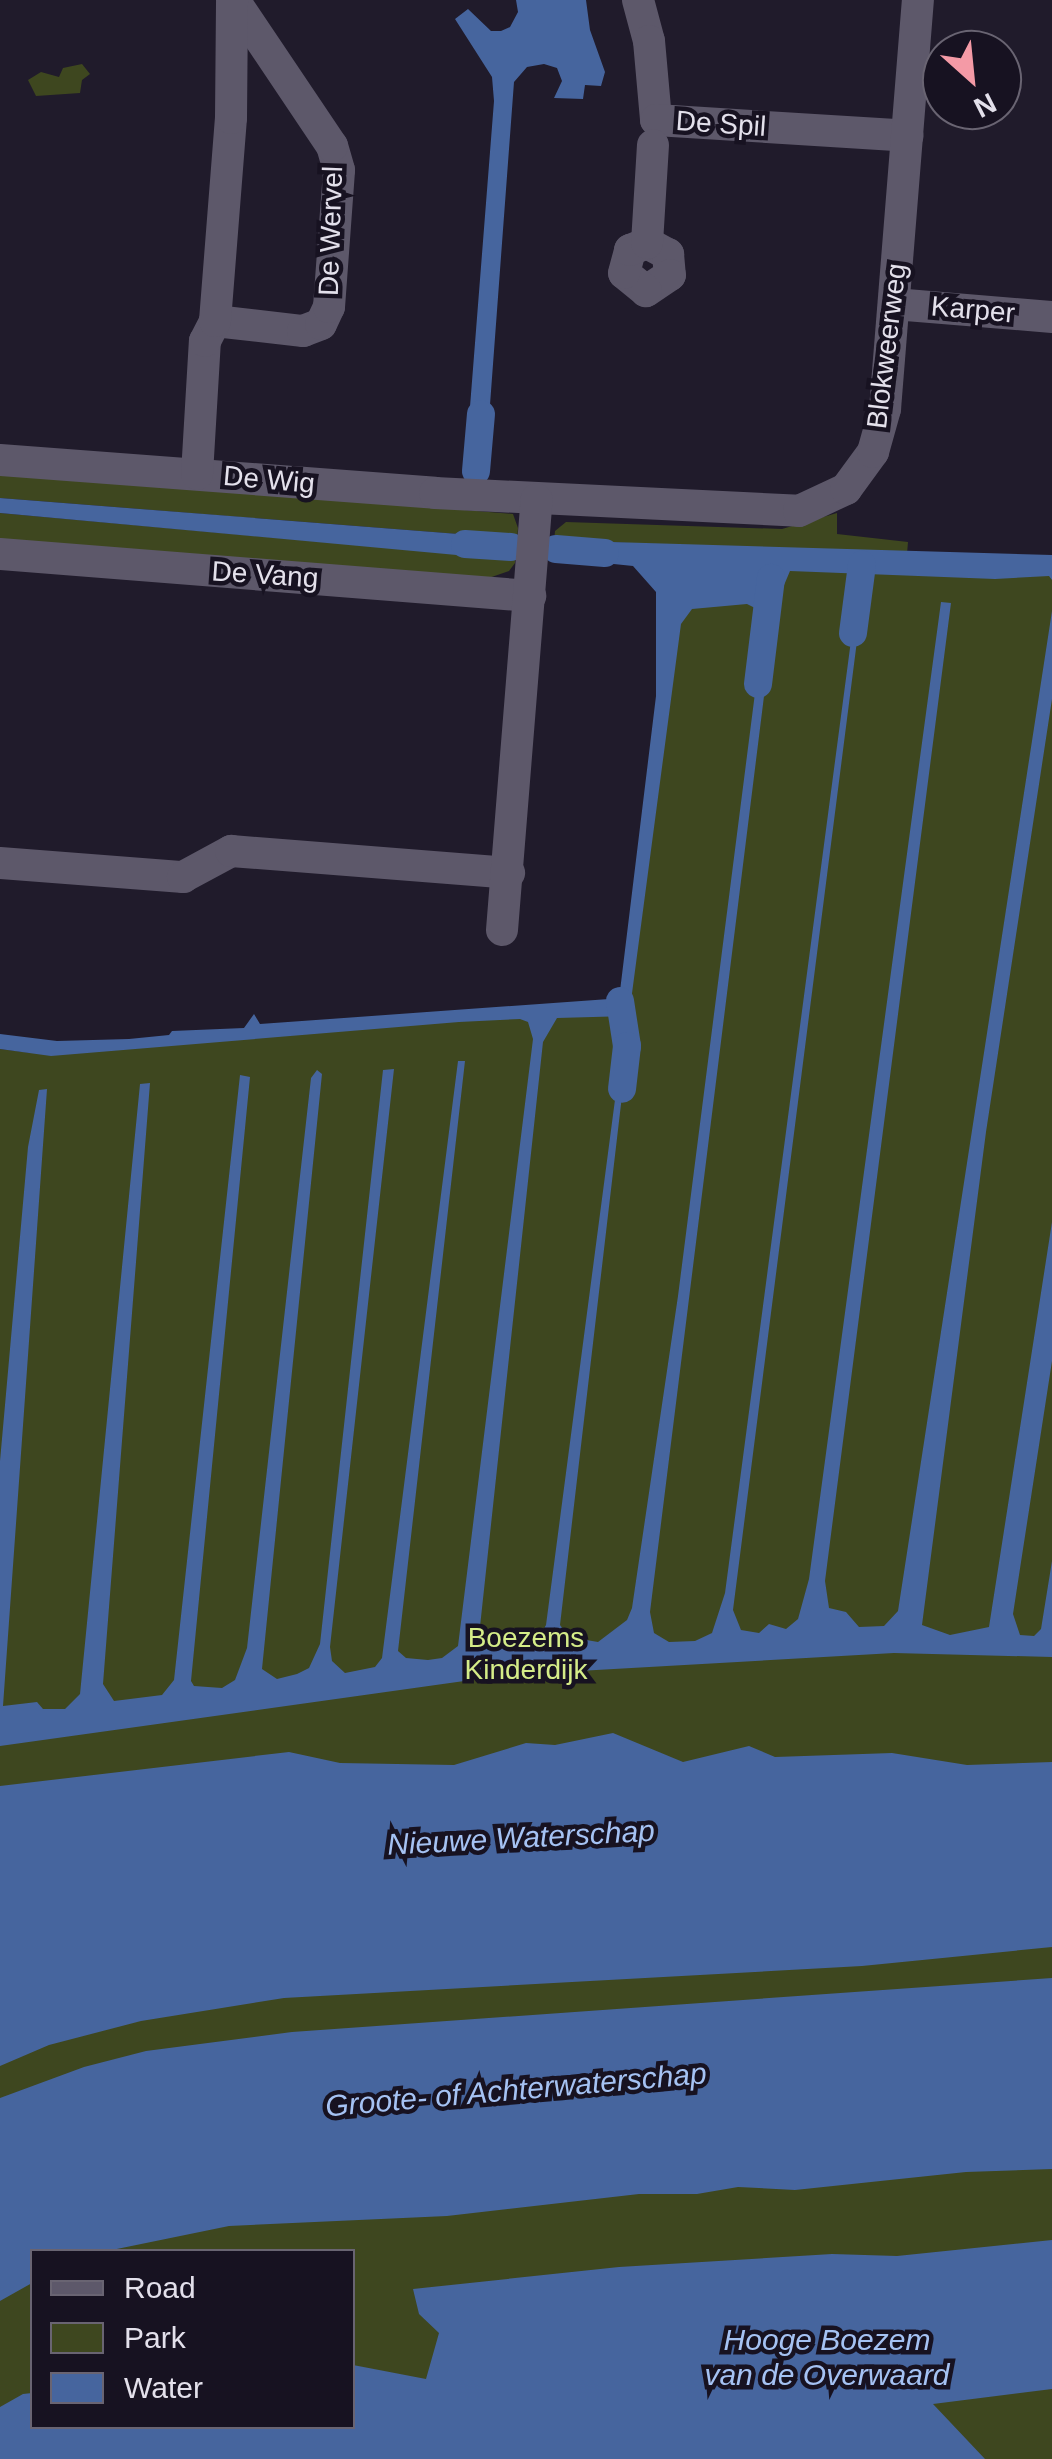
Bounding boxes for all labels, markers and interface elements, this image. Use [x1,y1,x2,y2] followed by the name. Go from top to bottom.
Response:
[922,30,1022,130] north arrow
[969,87,1001,124] text: N
[675,104,767,144] street label: De Spil
[312,165,350,297] street label: De Wervel
[860,261,914,431] street label: Blokweerweg
[930,290,1016,330] street label: Karper
[222,459,316,501] street label: De Wig
[211,555,319,595] street label: De Vang
[465,1621,587,1687] park label: Boezems Kinderdijk
[386,1813,656,1863] water label: Nieuwe Waterschap
[323,2055,709,2125] water label: Groote- of Achterwaterschap
[30,2249,355,2429] legend
[124,2271,196,2304] text: Road
[124,2321,186,2354] text: Park
[704,2322,950,2392] water label: Hooge Boezem van de Overwaard
[124,2371,203,2404] text: Water

